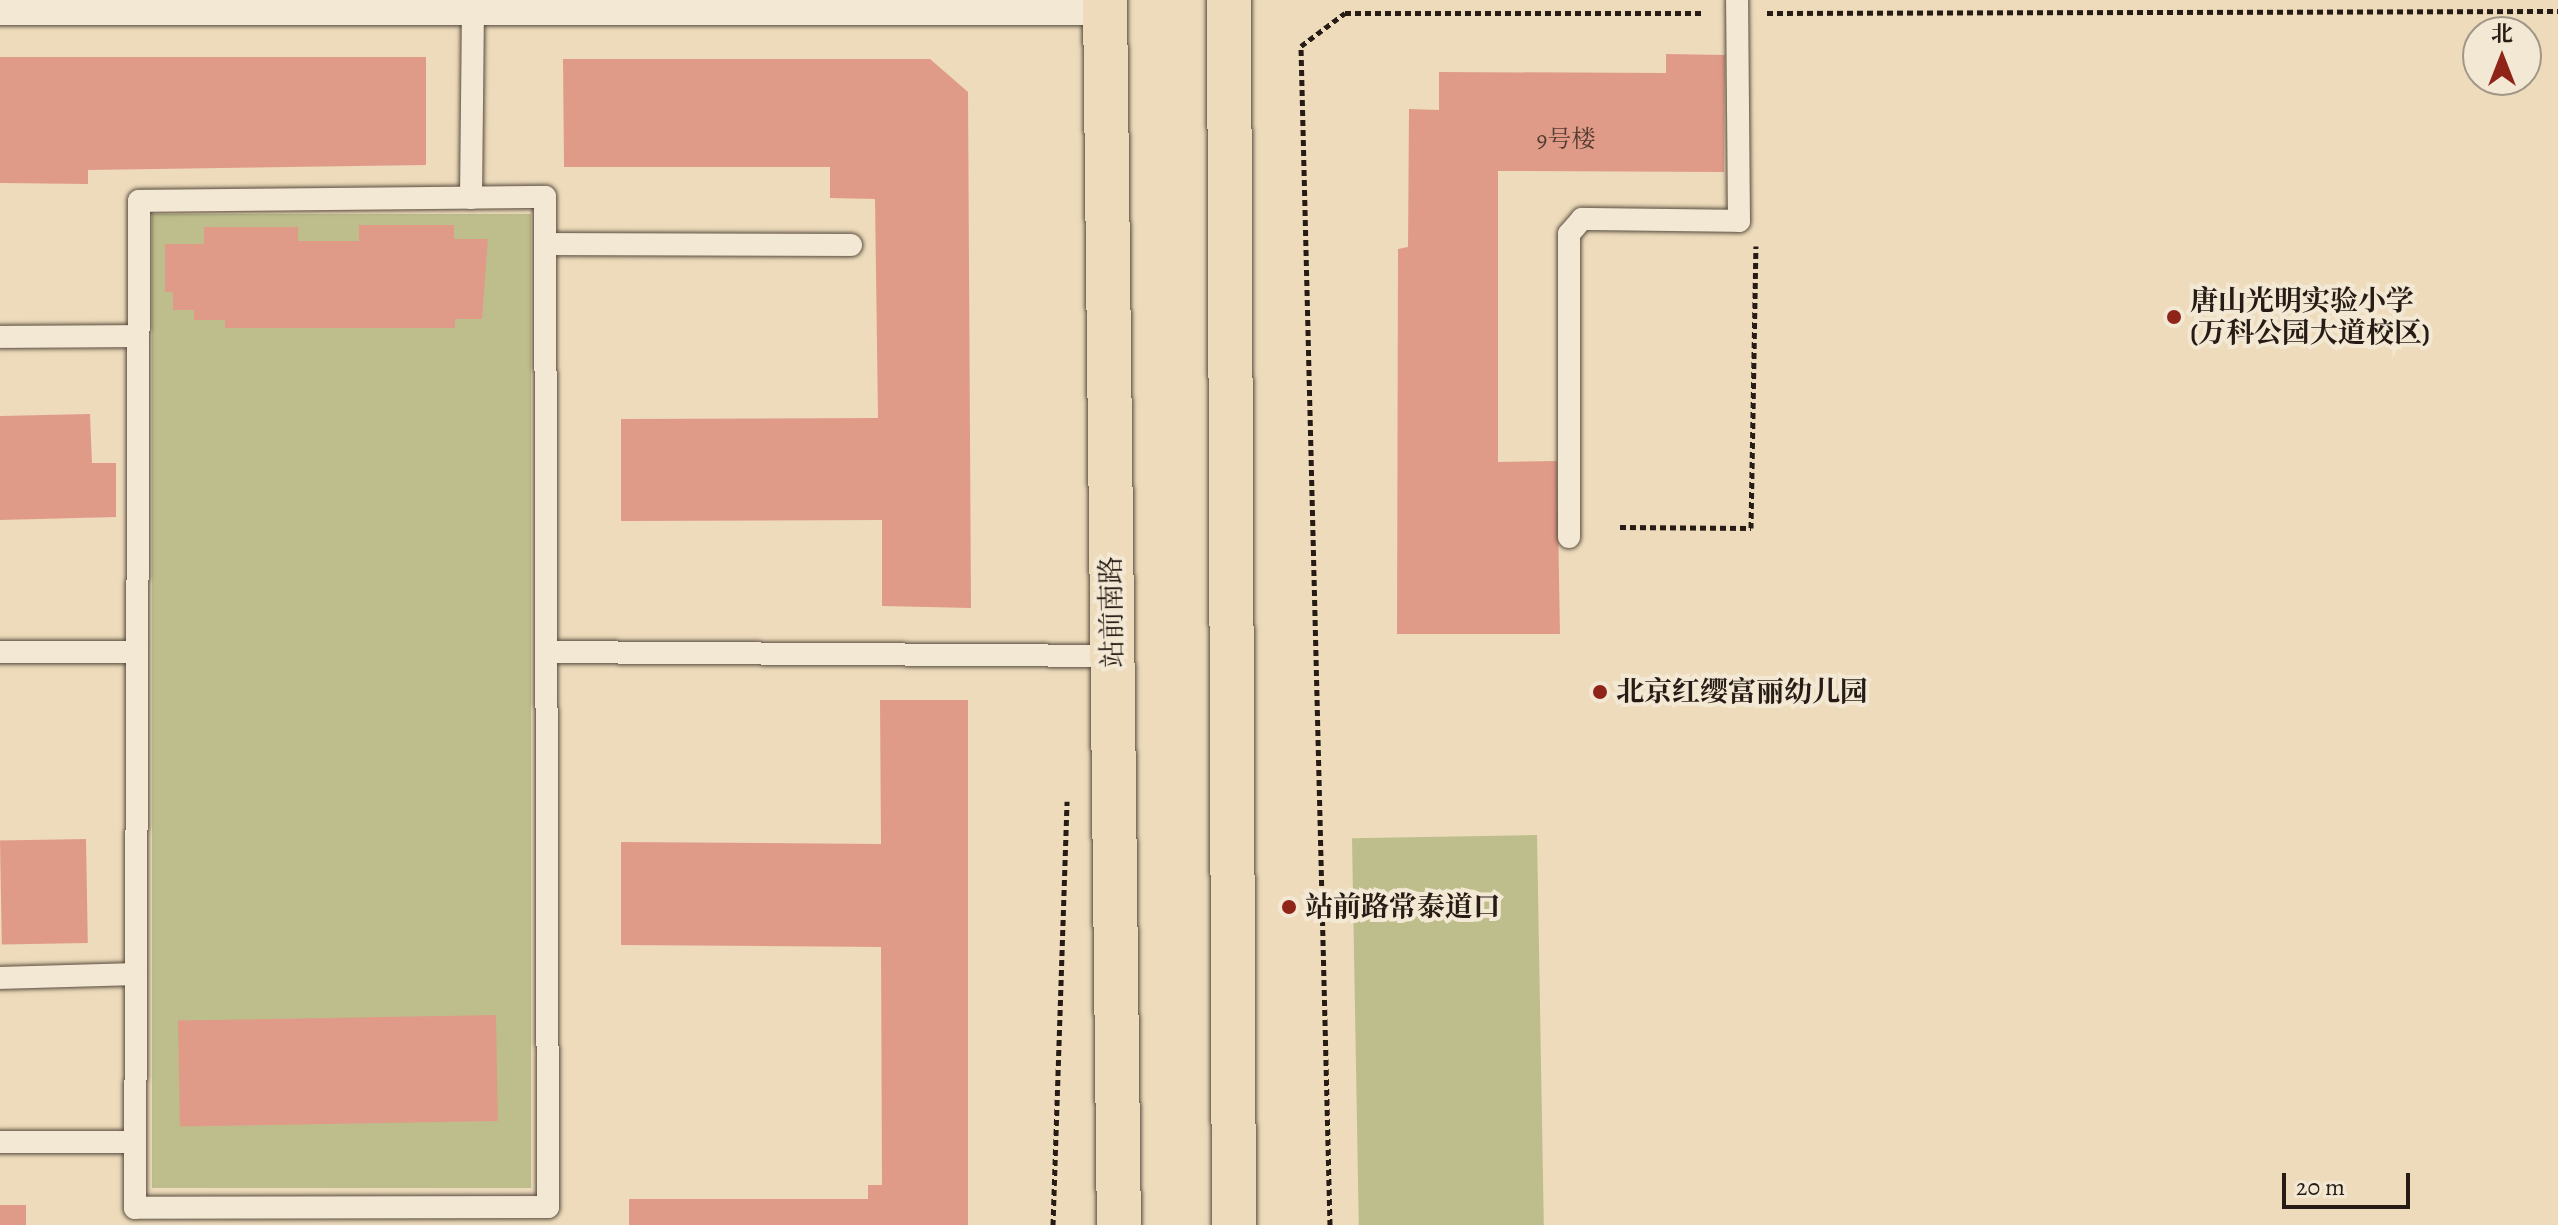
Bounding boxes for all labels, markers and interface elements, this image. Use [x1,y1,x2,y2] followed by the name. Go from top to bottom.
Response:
[2462,16,2542,96] north arrow
[2491,19,2513,49] text: 北
[1537,126,1595,154] house number: 9号楼
[2190,284,2430,350] place label: 唐山光明实验小学 (万科公园大道校区)
[2165,308,2183,326] marker: 唐山光明实验小学 (万科公园大道校区)
[1094,556,1130,668] street label: 站前南路
[1616,675,1868,709] place label: 北京红缨富丽幼儿园
[1591,683,1609,701] marker: 北京红缨富丽幼儿园
[1305,890,1501,924] place label: 站前路常泰道口
[1280,898,1298,916] marker: 站前路常泰道口
[2286,1157,2414,1207] scale bar
[2296,1171,2345,1203] text: 20 m

